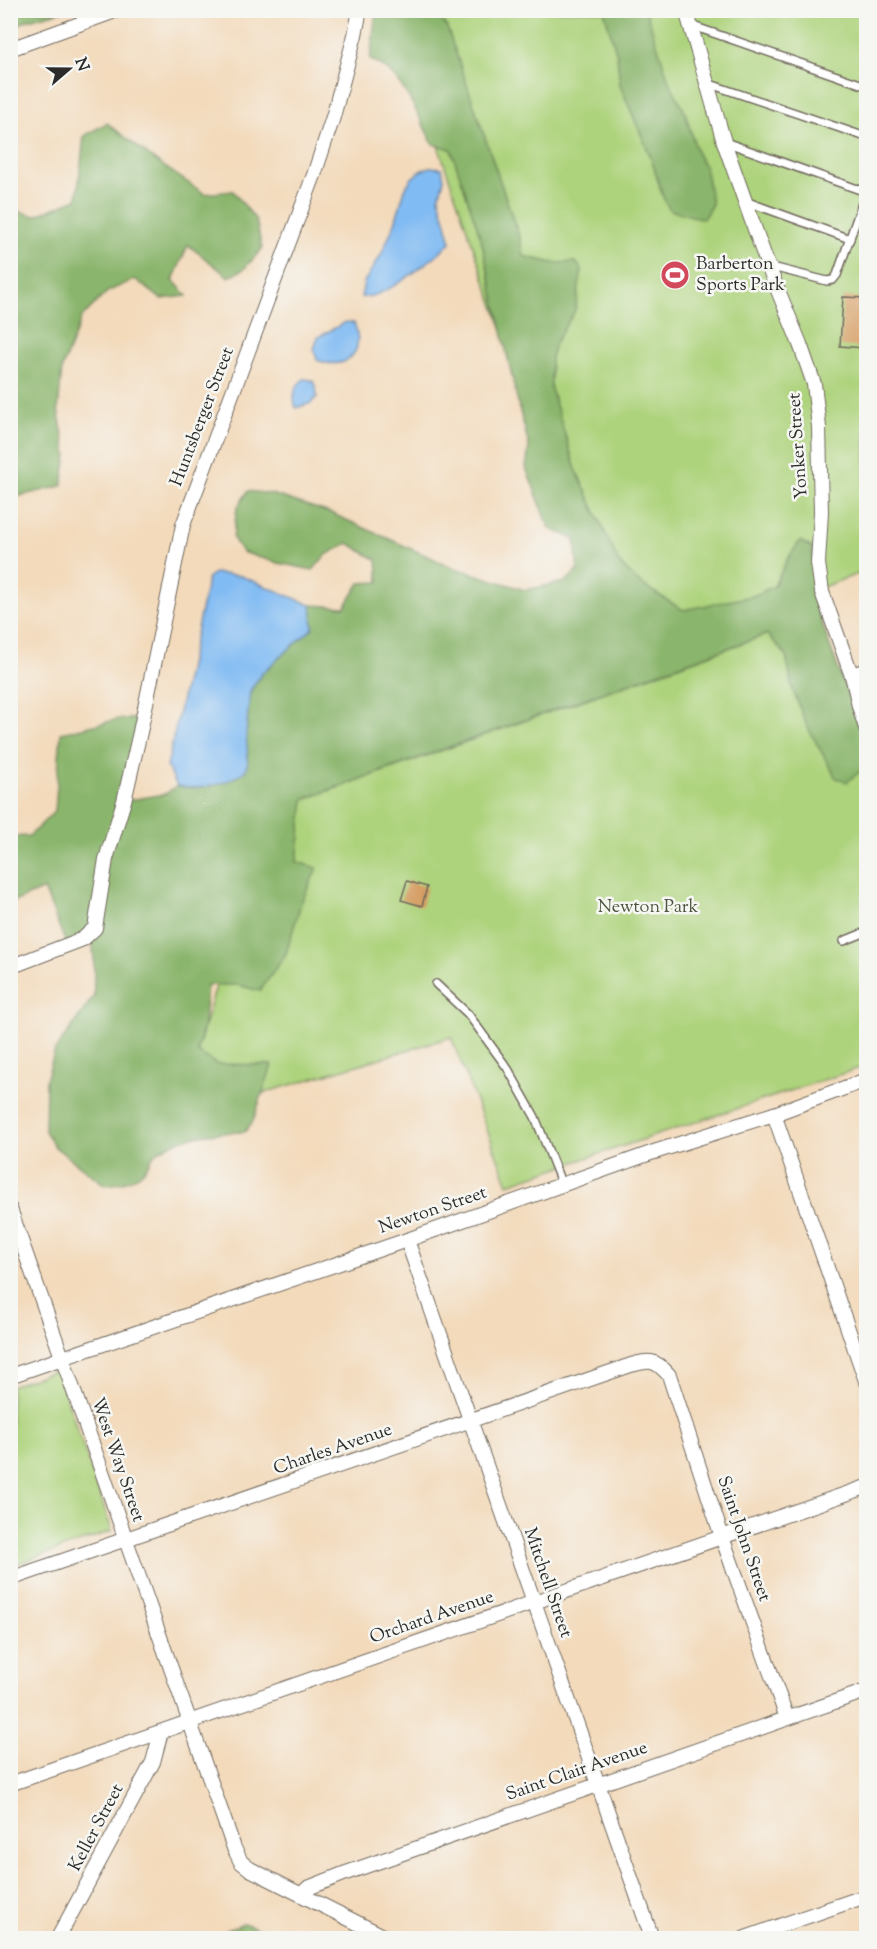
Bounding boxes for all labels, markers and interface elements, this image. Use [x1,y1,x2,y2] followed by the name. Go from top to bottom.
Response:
[39,39,99,99] north arrow
[68,55,94,75] text: N
[696,252,785,299] place label: Barberton Sports Park
[659,259,691,291] sports icon: Barberton Sports Park
[164,344,242,490] street label: Huntsberger Street
[782,392,816,500] street label: Yonker Street
[598,895,698,921] park label: Newton Park
[376,1180,490,1242] street label: Newton Street
[84,1394,150,1526] street label: West Way Street
[270,1418,396,1482] street label: Charles Avenue
[709,1473,777,1605] street label: Saint John Street
[516,1524,578,1642] street label: Mitchell Street
[366,1585,498,1651] street label: Orchard Avenue
[503,1736,651,1808] street label: Saint Clair Avenue
[63,1780,131,1876] street label: Keller Street

